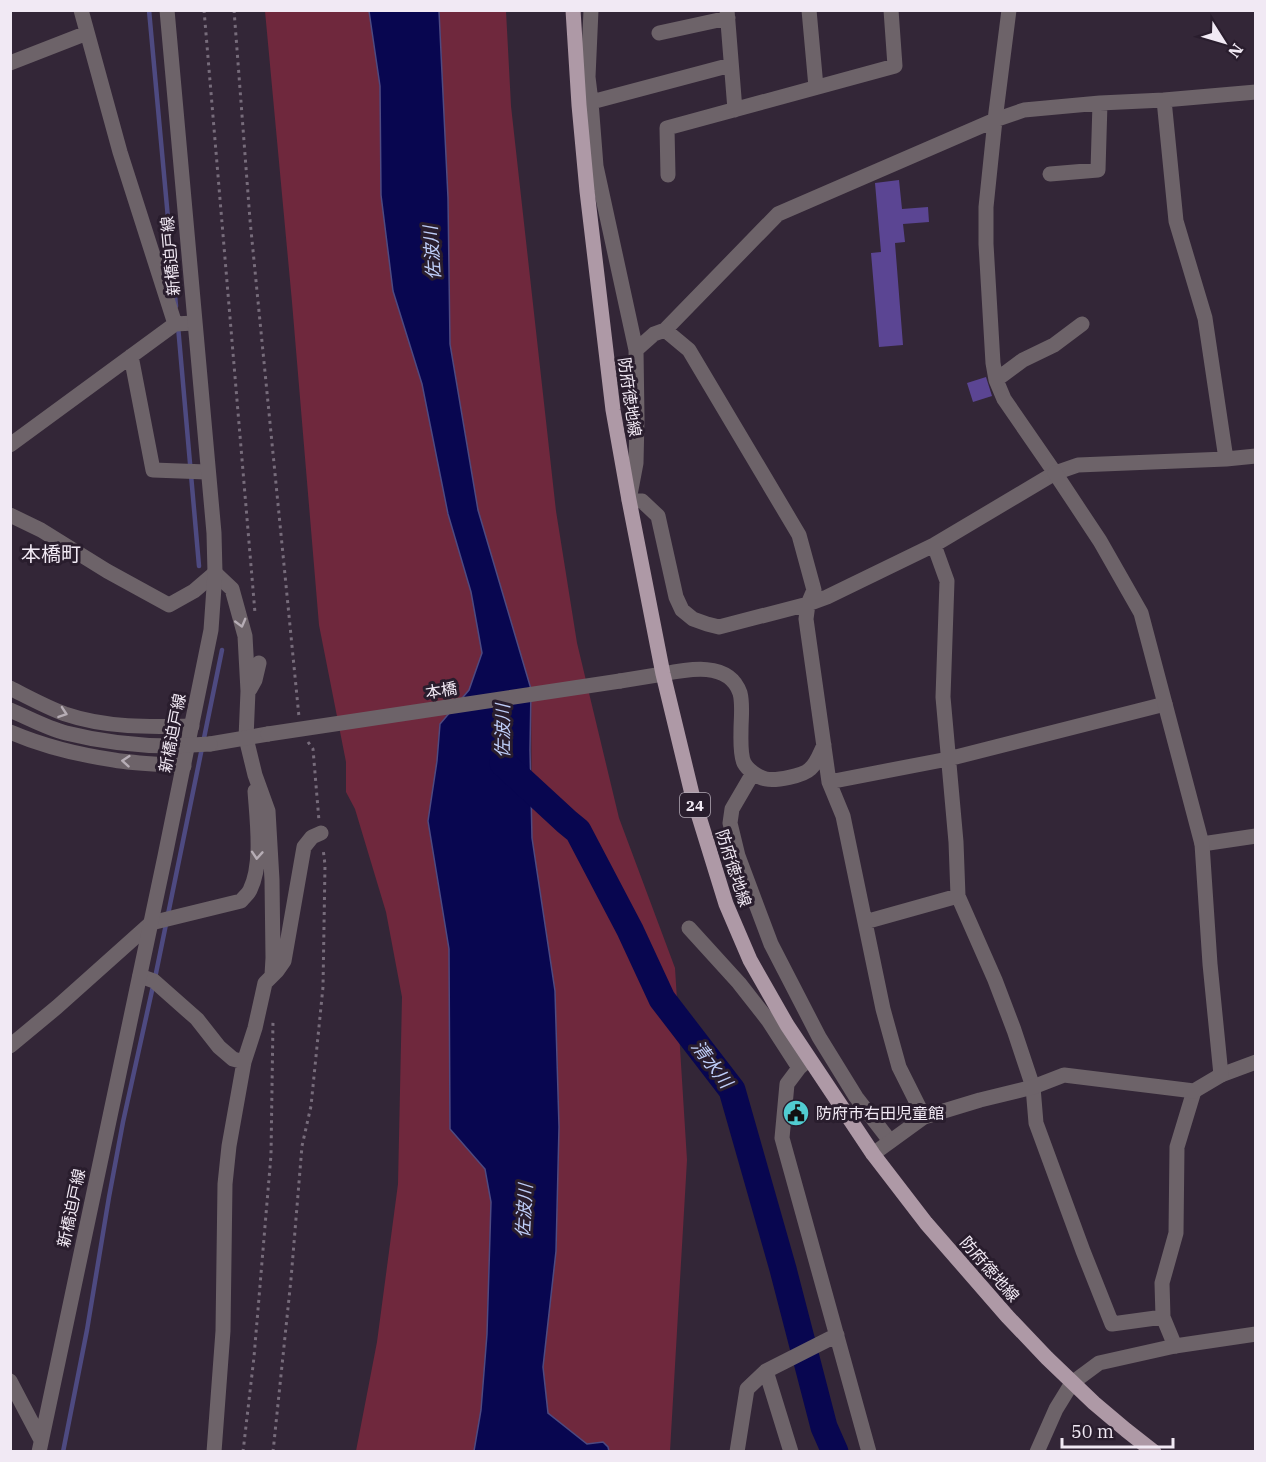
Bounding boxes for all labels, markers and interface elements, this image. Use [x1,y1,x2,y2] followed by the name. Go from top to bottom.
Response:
[1194,12,1254,72] north arrow
[1224,40,1248,62] text: N
[157,215,183,297] street label: 新橋迫戸線
[419,223,445,281] water label: 佐波川
[615,356,645,438] street label: 防府徳地線
[21,540,81,567] district label: 本橋町
[234,618,247,628] one-way arrow
[424,678,458,702] street label: 本橋
[155,692,189,774] street label: 新橋迫戸線
[491,702,514,758] water label: 佐波川
[57,705,68,718] one-way arrow
[121,755,130,768] one-way arrow
[680,793,710,817] road number: 24
[712,827,756,909] street label: 防府徳地線
[251,850,264,859] one-way arrow
[687,1036,739,1094] water label: 清水川
[781,1098,811,1128] public building icon: 防府市右田児童館
[816,1103,944,1123] place label: 防府市右田児童館
[53,1167,89,1249] street label: 新橋迫戸線
[511,1181,537,1239] water label: 佐波川
[956,1232,1024,1306] street label: 防府徳地線
[1062,1411,1173,1449] scale bar
[1071,1420,1114,1443] text: 50 m

